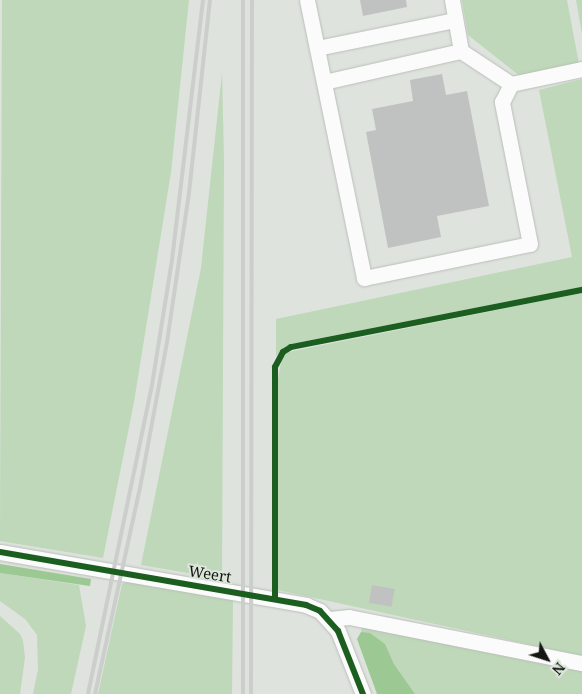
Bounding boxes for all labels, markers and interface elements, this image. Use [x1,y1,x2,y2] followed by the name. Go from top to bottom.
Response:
[187,562,233,586] street label: Weert
[522,634,572,684] north arrow
[548,659,570,679] text: N

